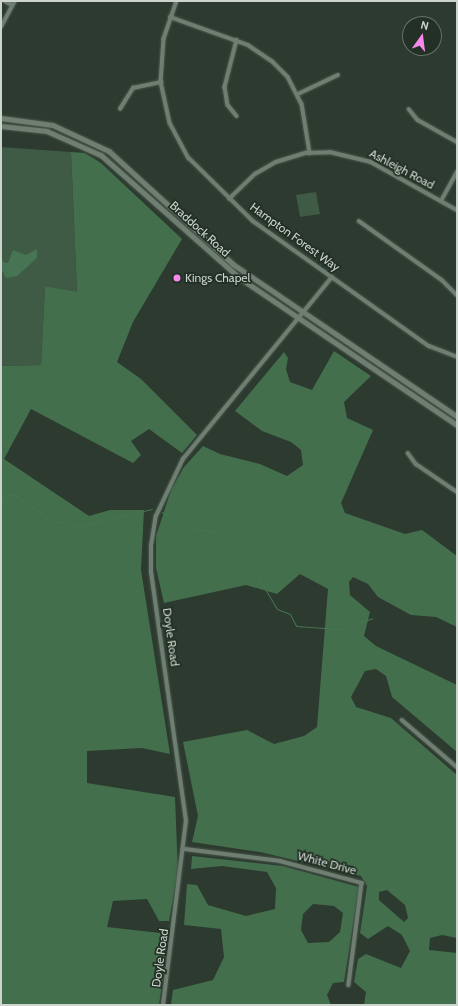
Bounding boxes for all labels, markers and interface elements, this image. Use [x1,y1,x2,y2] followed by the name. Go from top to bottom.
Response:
[402,16,442,56] north arrow
[419,18,430,33] text: N
[367,146,437,192] street label: Ashleigh Road
[167,198,233,260] street label: Braddock Road
[247,200,343,274] street label: Hampton Forest Way
[185,271,250,285] place label: Kings Chapel
[172,273,182,283] marker: Kings Chapel
[160,607,182,667] street label: Doyle Road
[296,848,358,878] street label: White Drive
[149,928,171,988] street label: Doyle Road

